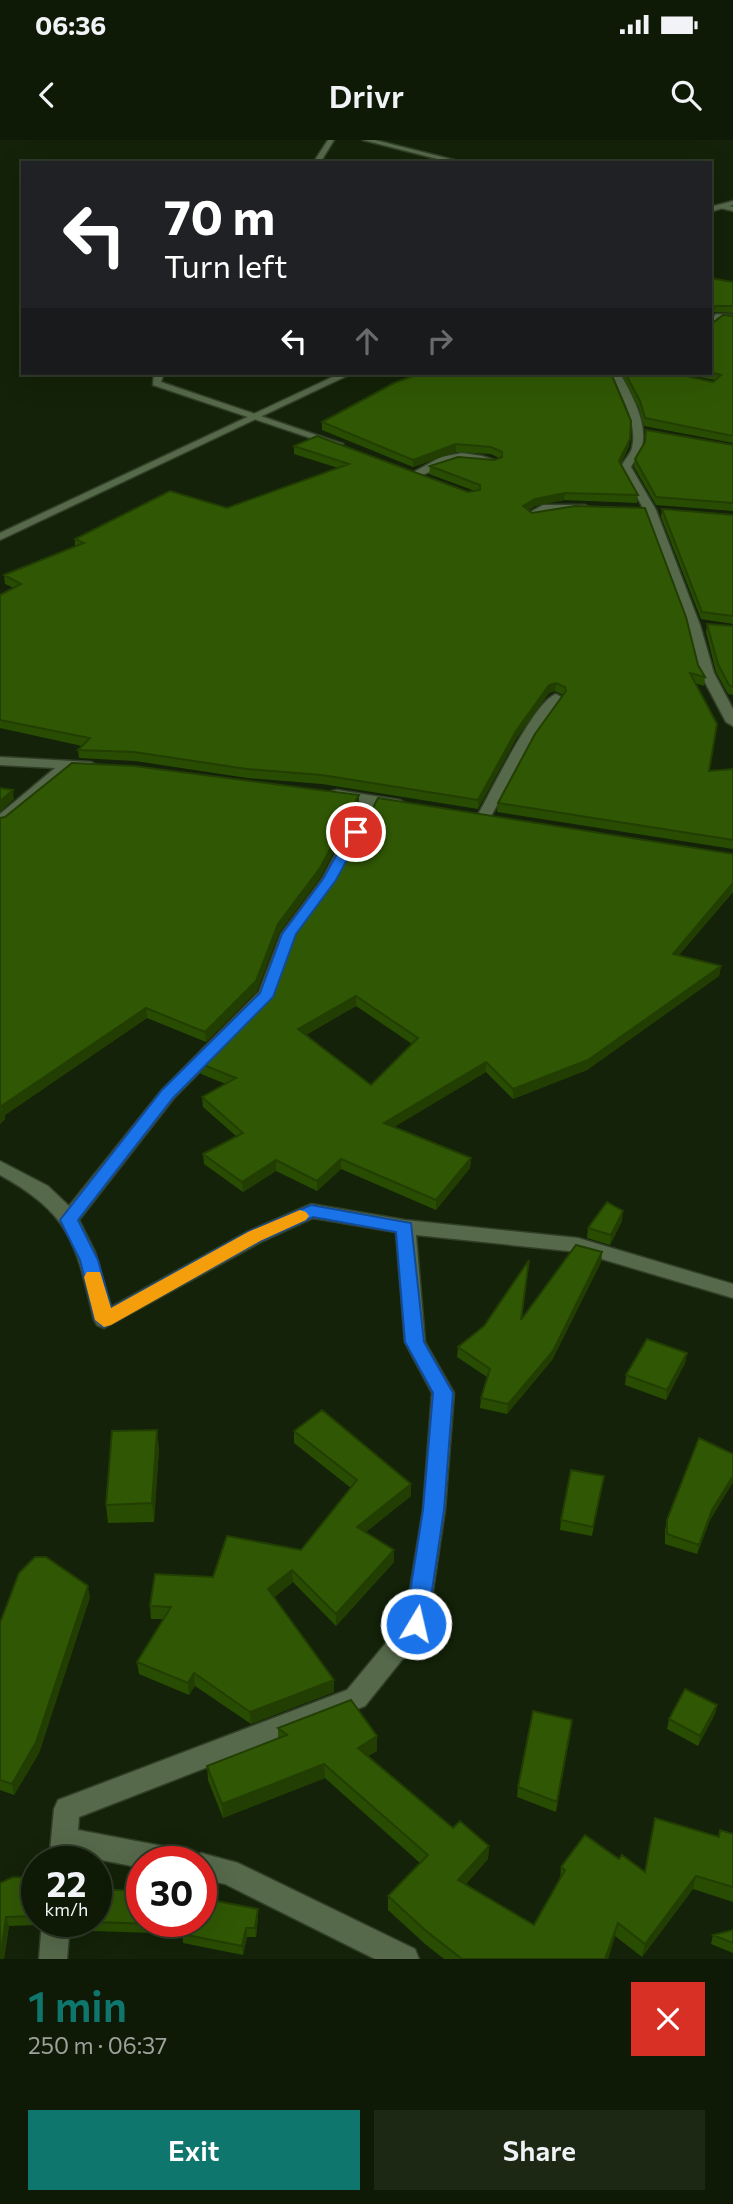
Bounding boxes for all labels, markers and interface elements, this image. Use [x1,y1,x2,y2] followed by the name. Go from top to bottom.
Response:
[35,9,106,40] text: 06:36
[329,75,404,115] text: Drivr
[28,76,66,114] icon: back
[667,76,705,114] icon: search
[164,185,275,245] text: 70 m
[49,189,140,280] icon: left
[164,245,288,285] text: Turn left
[275,322,313,360] icon: left
[348,322,386,360] icon: ahead
[421,322,459,360] icon: right
[326,802,386,862] pin
[337,813,375,851] icon: arrive
[379,1587,453,1661] position arrow
[126,1846,217,1937] speed limit sign: 30
[47,1861,86,1904] text: 22
[45,1898,88,1920] text: km/h
[28,1979,127,2031] text: 1 min
[631,1982,705,2056] button: close
[28,2031,167,2059] text: 250 m · 06:37
[28,2110,360,2190] button: Exit
[374,2110,705,2190] button: Share

